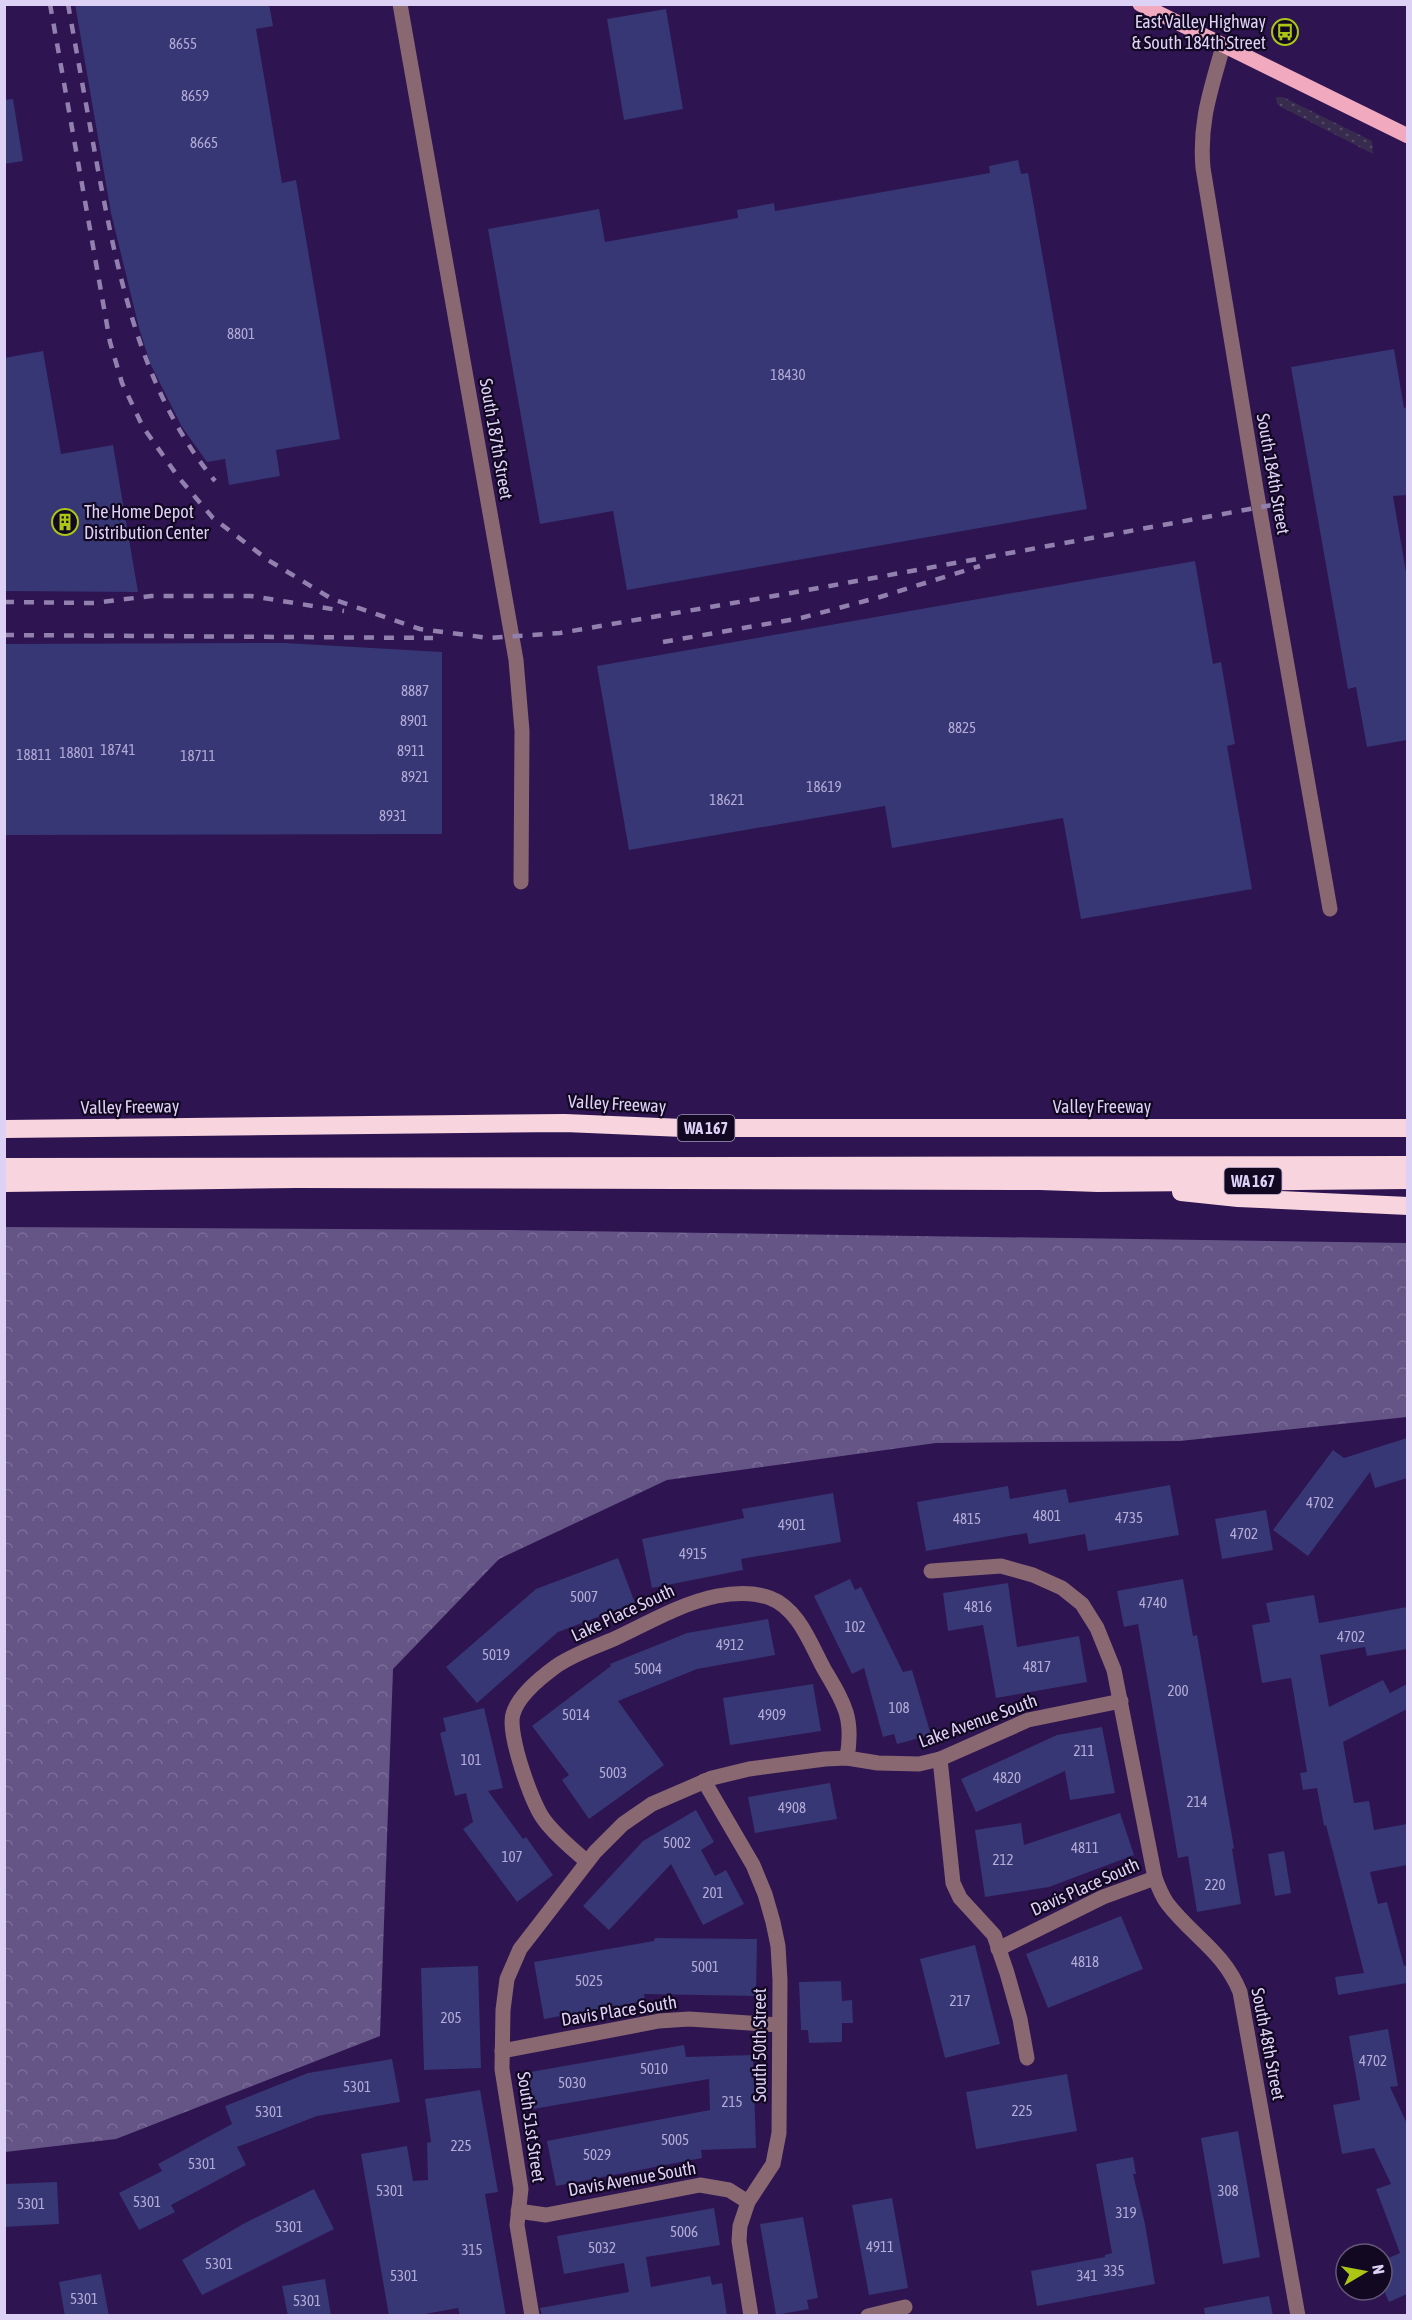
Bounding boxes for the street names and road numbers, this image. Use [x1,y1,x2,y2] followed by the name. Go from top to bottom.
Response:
[476,377,517,501] street label: South 187th Street
[1253,412,1294,536] street label: South 184th Street
[567,1090,667,1117] street label: Valley Freeway
[81,1095,179,1118] street label: Valley Freeway
[1053,1096,1151,1117] street label: Valley Freeway
[678,1115,734,1141] road number: WA 167
[1224,1168,1282,1194] road number: WA 167
[568,1579,678,1646] street label: Lake Place South
[916,1689,1040,1752] street label: Lake Avenue South
[1027,1853,1142,1920] street label: Davis Place South
[1247,1986,1290,2102] street label: South 48th Street
[749,1988,770,2102] street label: South 50th Street
[560,1991,678,2030] street label: Davis Place South
[513,2070,550,2184] street label: South 51st Street
[566,2157,698,2200] street label: Davis Avenue South

